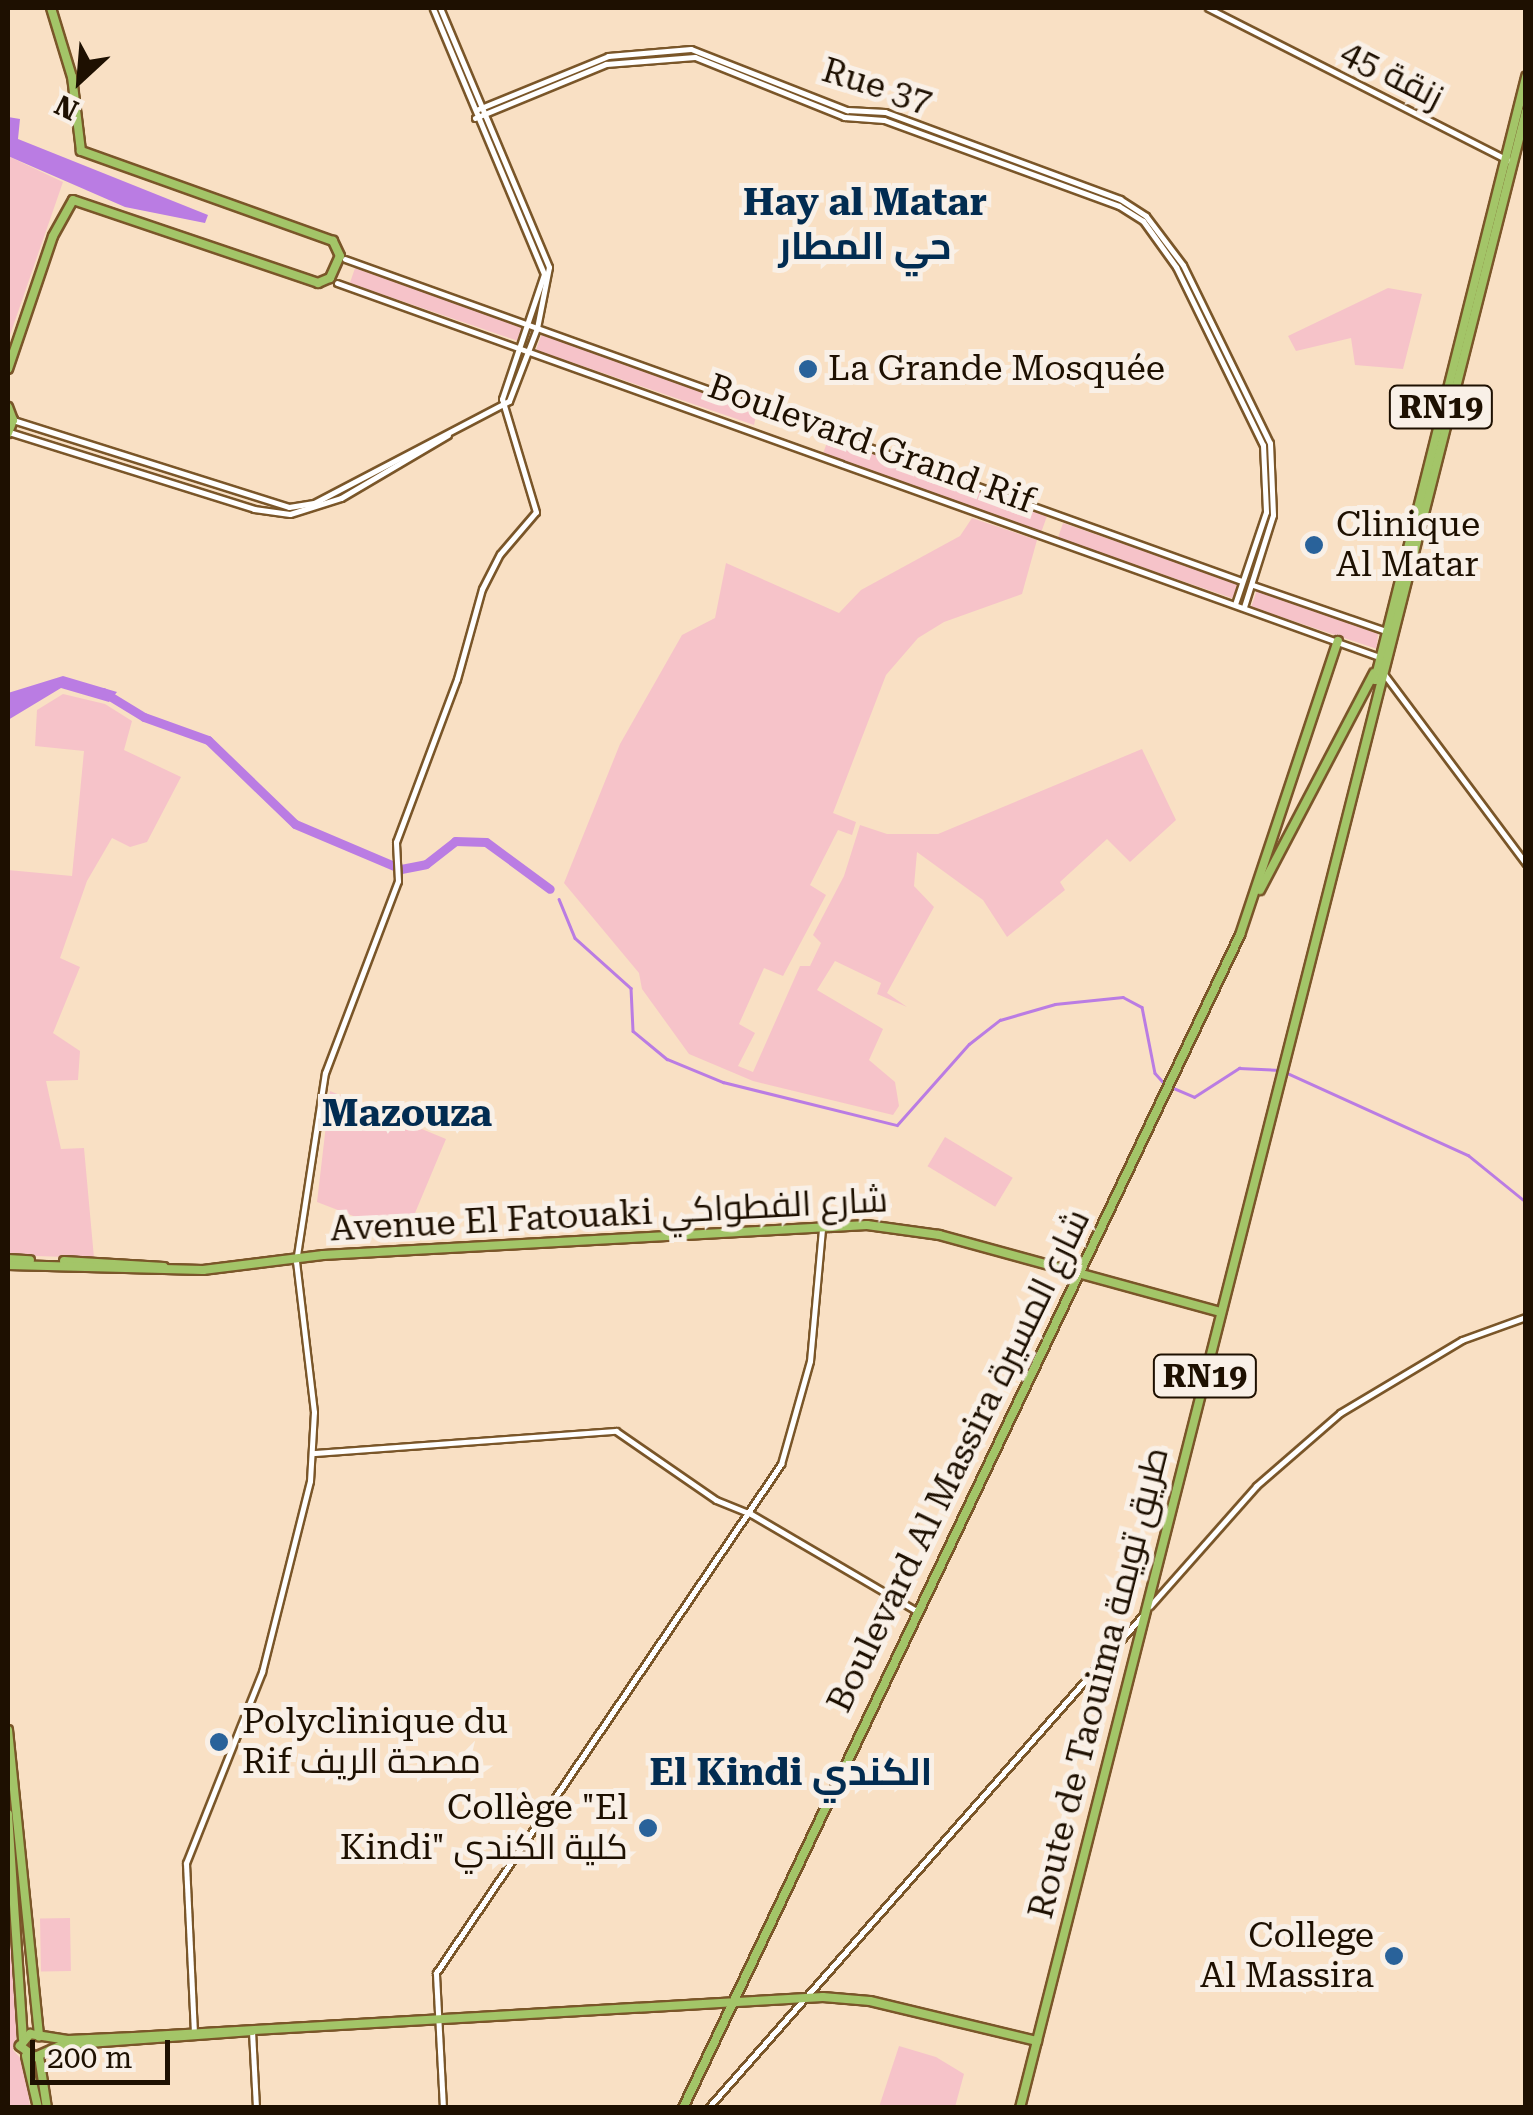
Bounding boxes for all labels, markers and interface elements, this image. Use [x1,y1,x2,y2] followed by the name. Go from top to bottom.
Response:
[30,30,130,130] north arrow
[1334,32,1450,118] street label: زنقة 45
[817,49,937,123] street label: Rue 37
[50,88,84,127] text: N
[743,180,987,270] district label: Hay al Matar حي المطار
[828,348,1165,390] place label: La Grande Mosquée
[797,358,819,380] marker: La Grande Mosquée
[702,365,1040,523] street label: Boulevard Grand Rif
[1388,380,1494,434] road number: RN19
[1336,504,1480,586] place label: Clinique Al Matar
[1301,532,1327,558] marker: Clinique Al Matar
[322,1091,492,1137] district label: Mazouza
[329,1179,889,1251] street label: Avenue El Fatouaki شارع الفطواكي
[819,1203,1099,1719] street label: Boulevard Al Massira شارع المسيرة
[1152,1349,1258,1403] road number: RN19
[1020,1443,1178,1923] street label: Route de Taouima طريق تويمة
[242,1701,508,1783] place label: Polyclinique du Rif مصحة الريف
[206,1729,232,1755] marker: Polyclinique du Rif مصحة الريف
[650,1750,932,1796] district label: El Kindi الكندي
[340,1787,628,1869] place label: Collège "El Kindi" كلية الكندي
[637,1817,659,1839] marker: Collège "El Kindi" كلية الكندي
[1200,1915,1374,1997] place label: College Al Massira
[1383,1945,1405,1967] marker: College Al Massira
[35,2020,175,2082] scale bar
[47,2040,132,2075] text: 200 m

